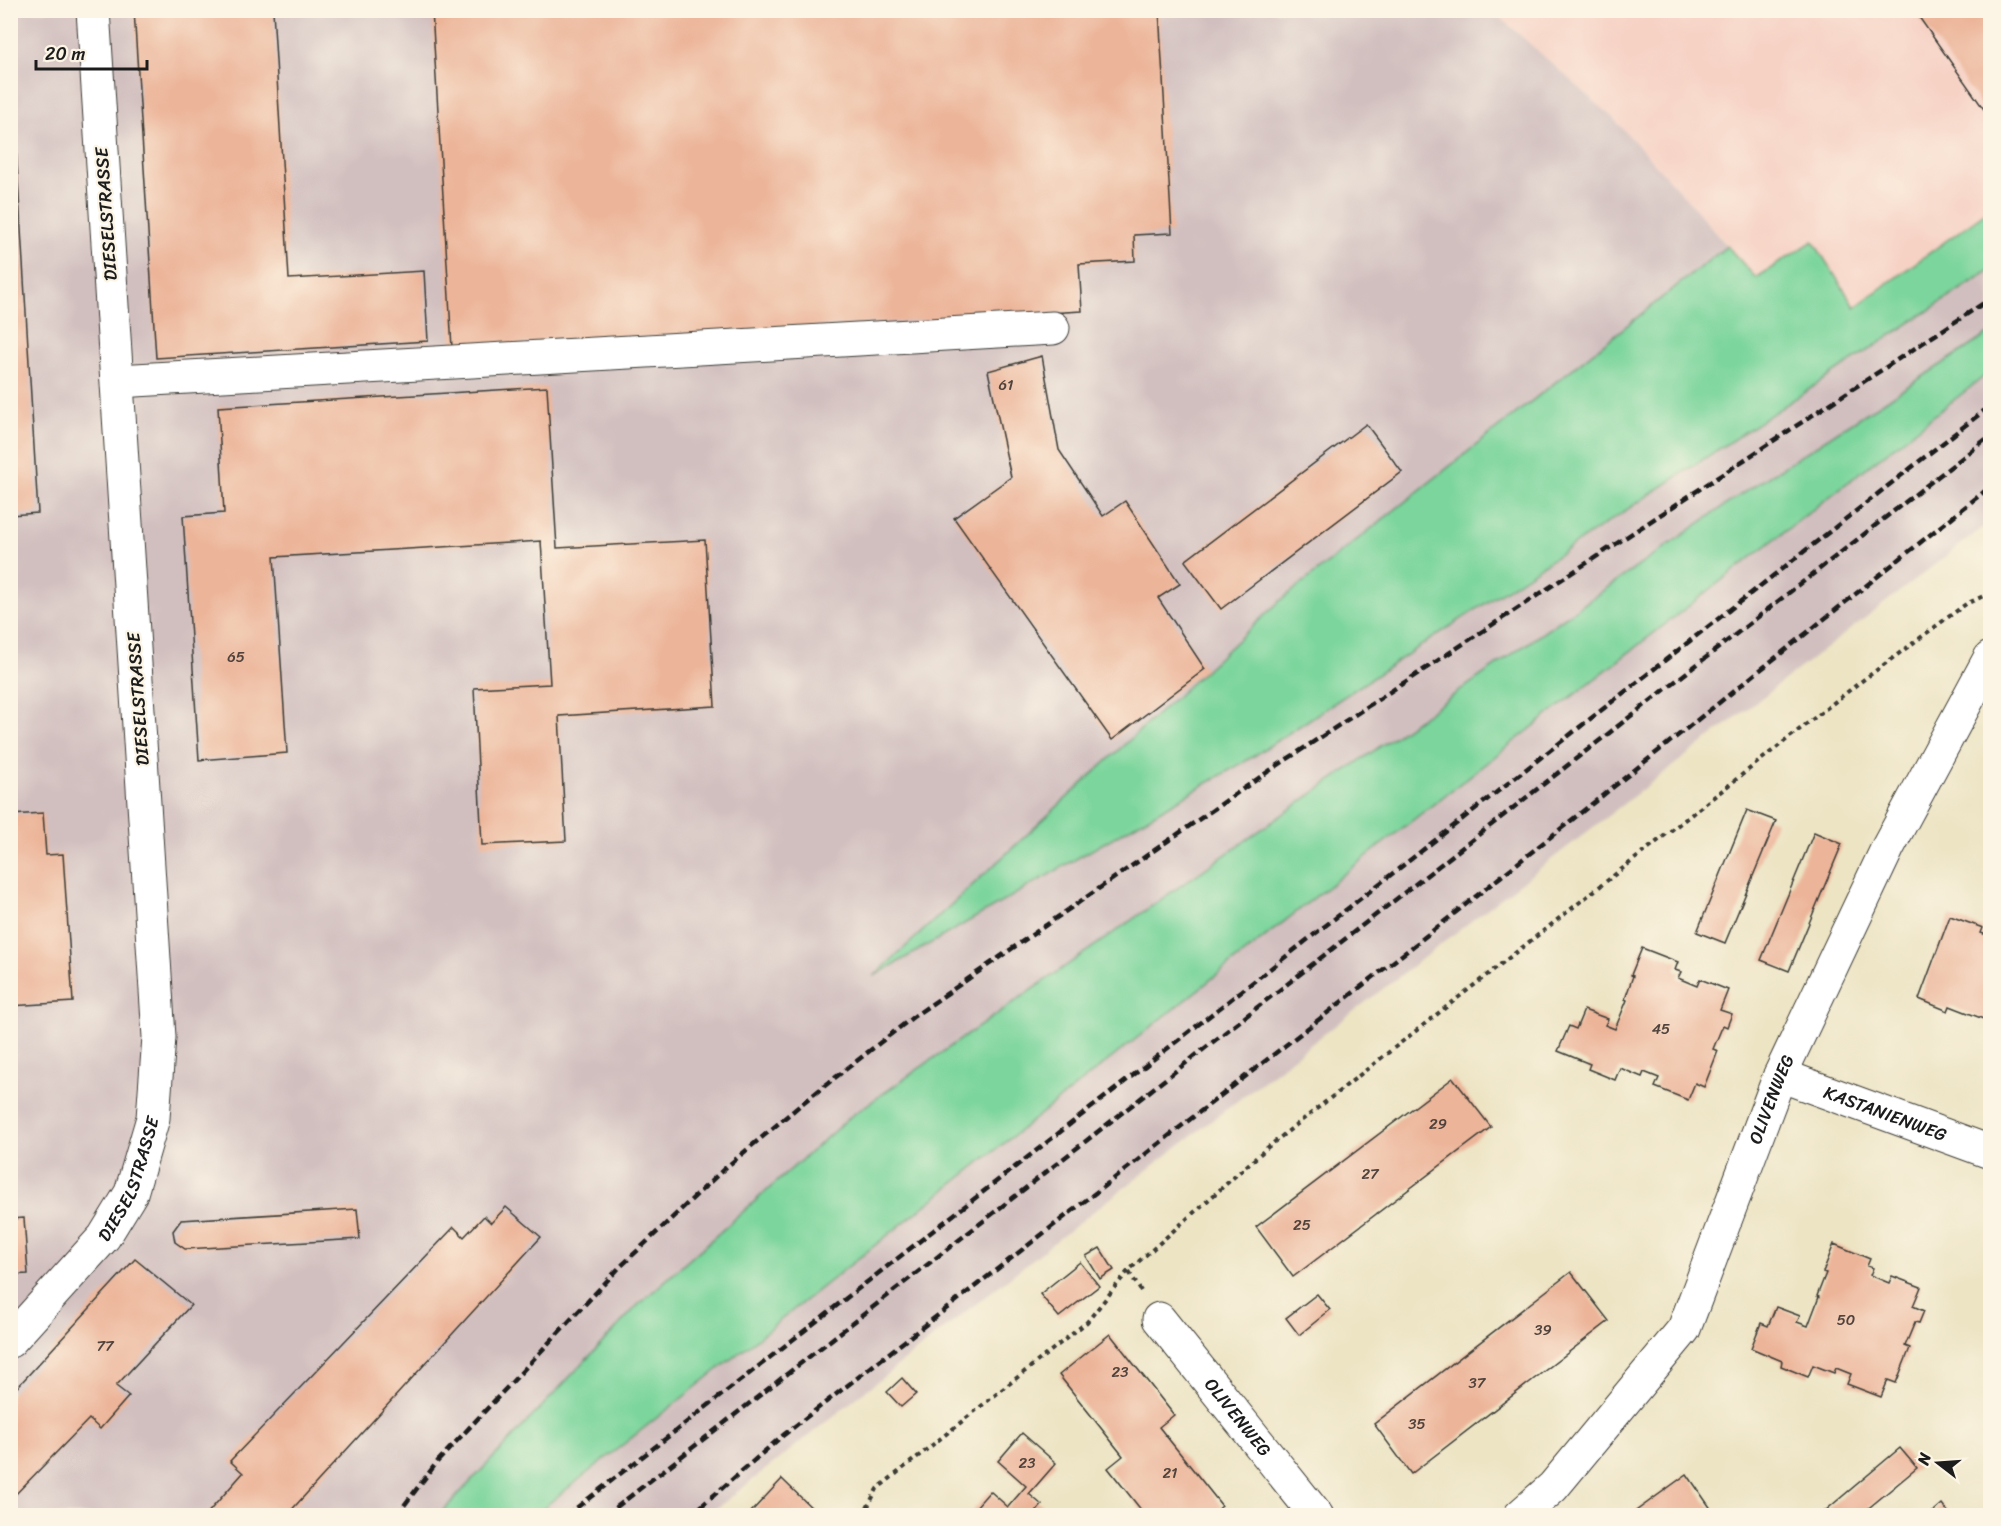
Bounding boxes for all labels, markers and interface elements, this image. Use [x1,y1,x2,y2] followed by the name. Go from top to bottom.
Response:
[36,33,147,71] scale bar
[45,38,85,70] text: 20 m
[85,145,127,282] street label: DIESELSTRASSE
[999,372,1013,398] house number: 61
[117,630,159,767] street label: DIESELSTRASSE
[227,644,245,670] house number: 65
[1652,1016,1670,1042] house number: 45
[1739,1049,1804,1149] street label: OLIVENWEG
[1819,1076,1952,1151] street label: KASTANIENWEG
[1429,1111,1447,1137] house number: 29
[89,1112,169,1248] street label: DIESELSTRASSE
[1361,1161,1380,1187] house number: 27
[1293,1212,1311,1238] house number: 25
[1837,1307,1855,1333] house number: 50
[1534,1317,1552,1343] house number: 39
[96,1333,115,1359] house number: 77
[1112,1359,1128,1385] house number: 23
[1469,1370,1487,1396] house number: 37
[1196,1371,1280,1464] street label: OLIVENWEG
[1408,1411,1426,1437] house number: 35
[1908,1433,1968,1493] north arrow
[1908,1448,1940,1469] text: N
[1019,1450,1035,1476] house number: 23
[1162,1460,1178,1486] house number: 21

